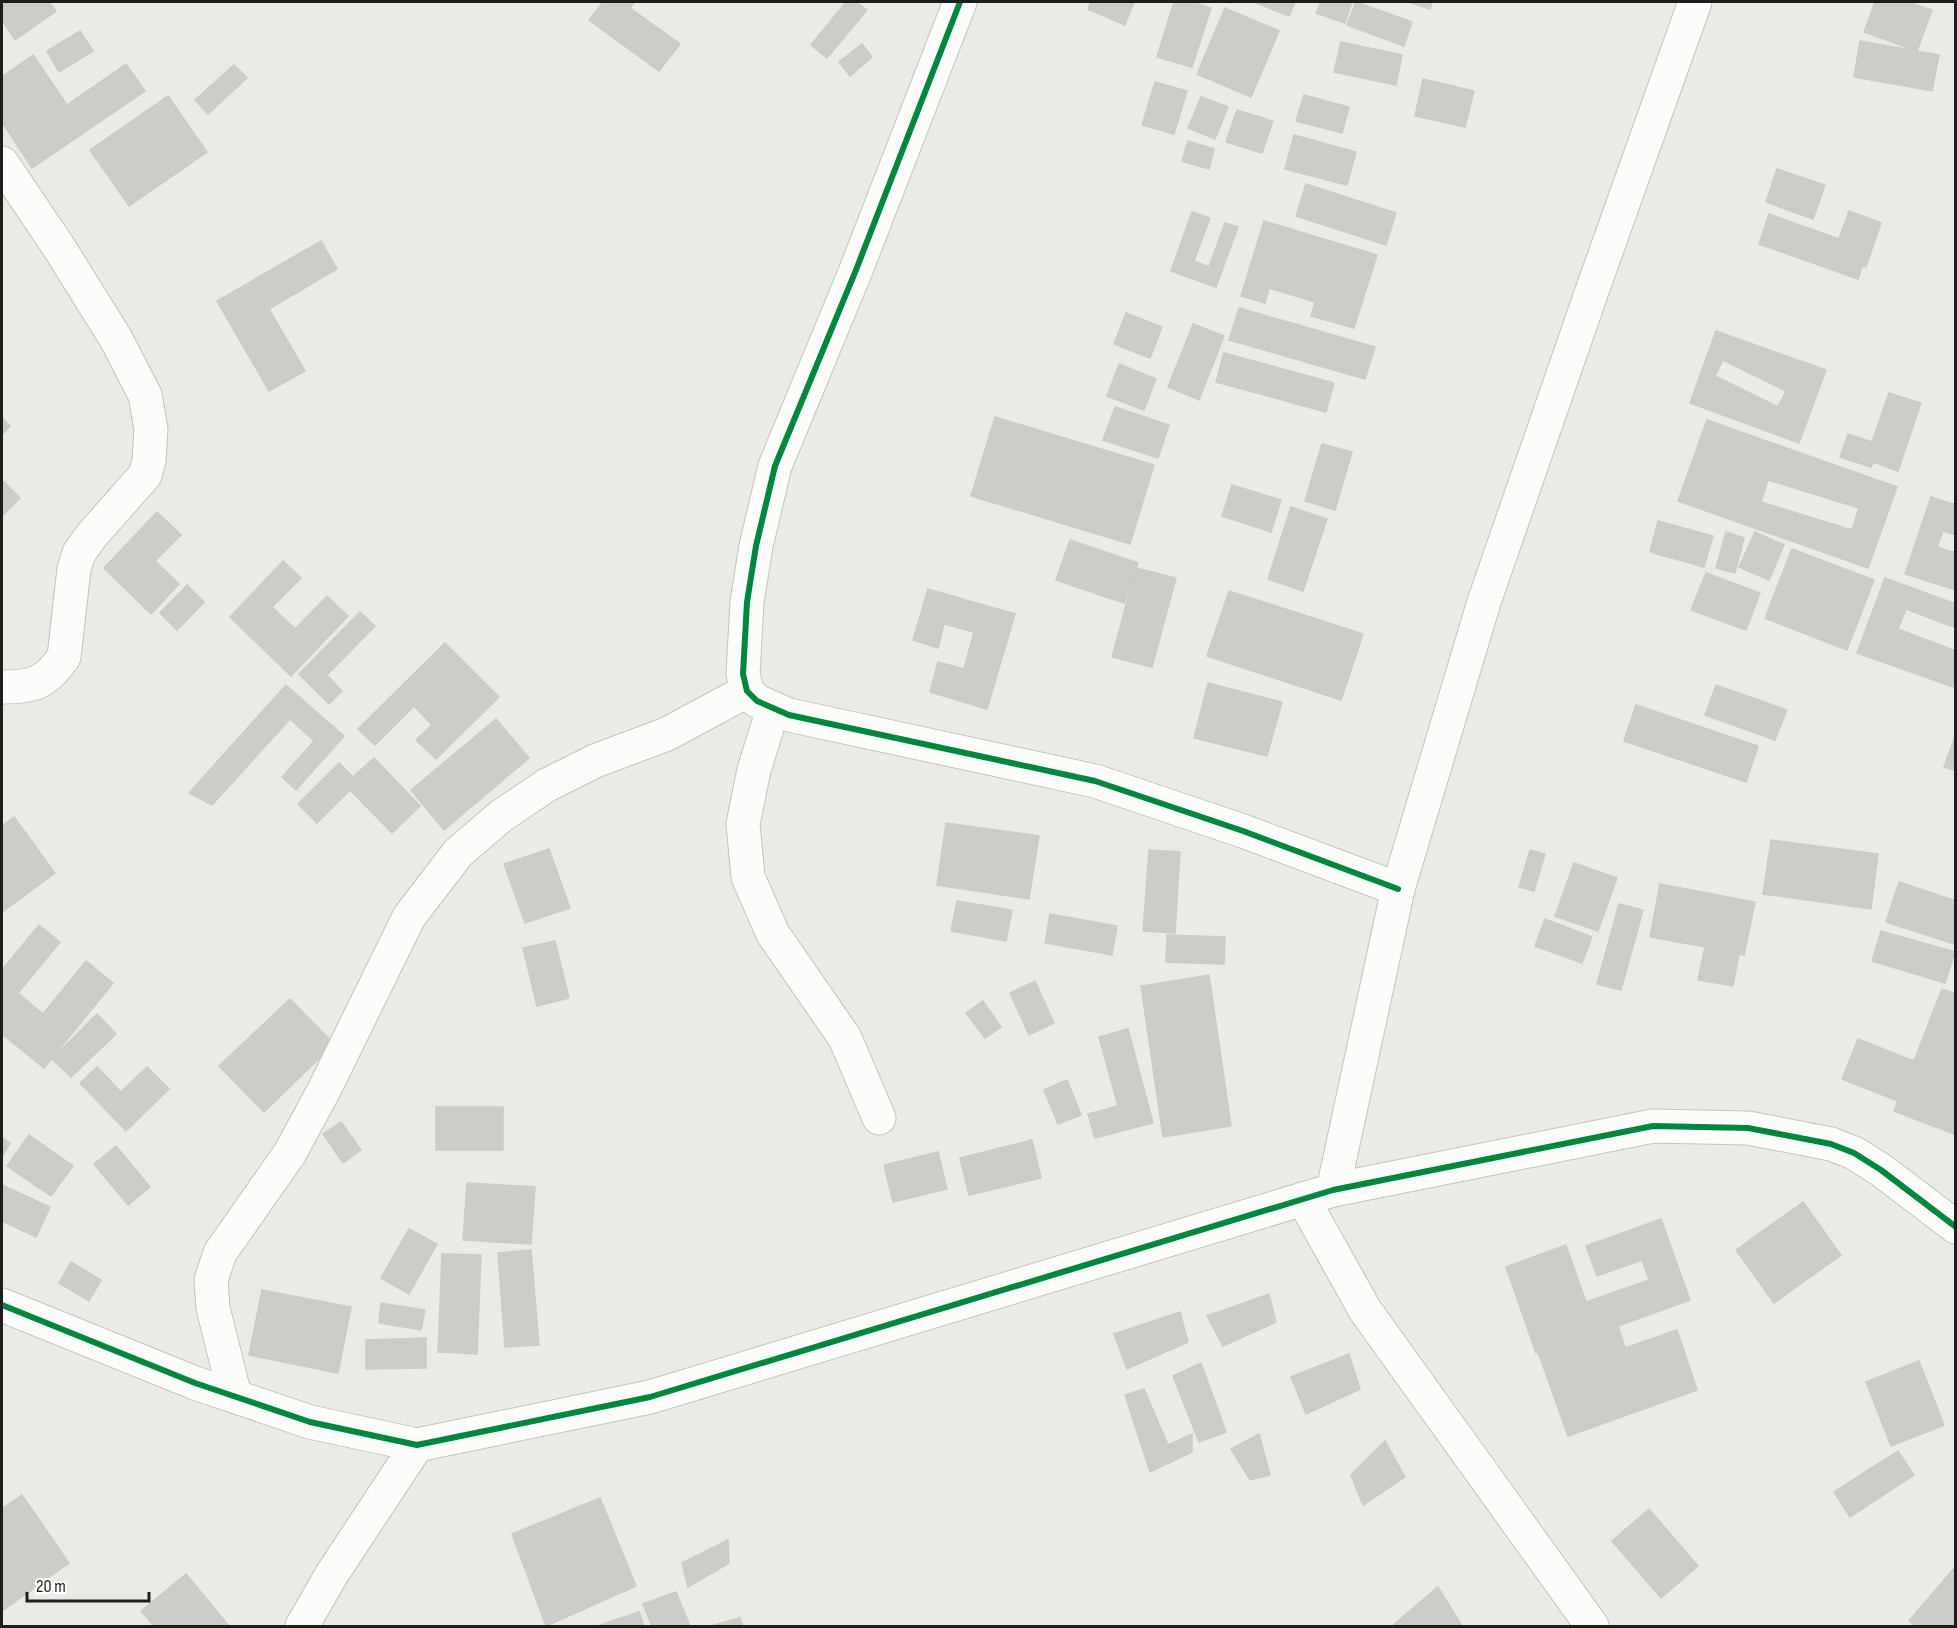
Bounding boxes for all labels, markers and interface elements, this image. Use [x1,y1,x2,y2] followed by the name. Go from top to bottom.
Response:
[27,1565,148,1603] scale bar
[36,1576,66,1597] text: 20 m

